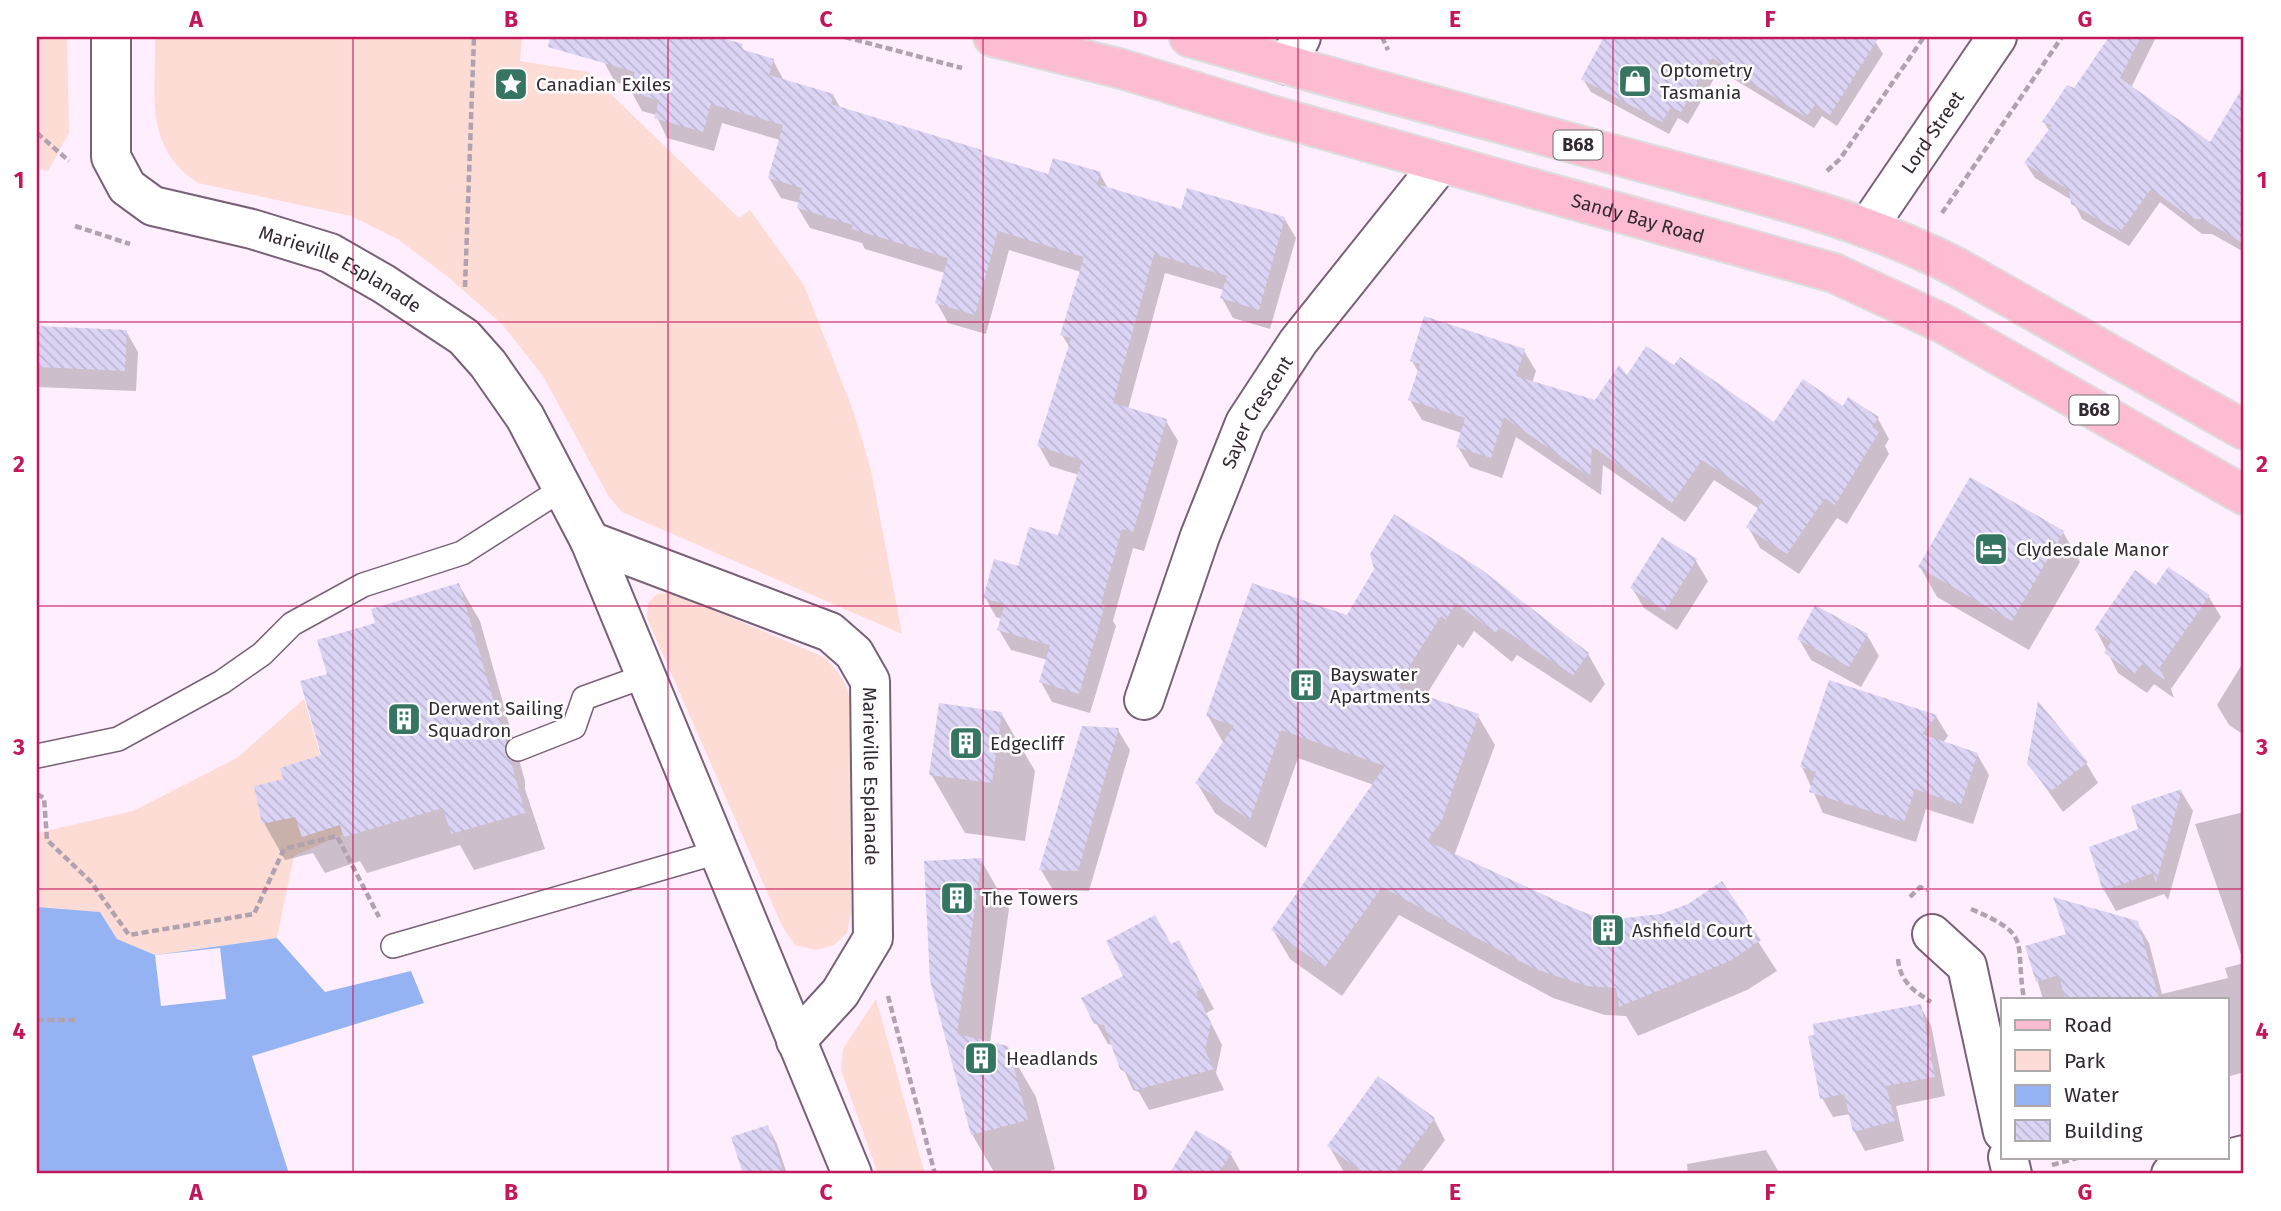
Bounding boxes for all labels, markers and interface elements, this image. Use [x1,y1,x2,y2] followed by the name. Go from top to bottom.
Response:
[188,5,203,33] text: A
[504,5,518,33] text: B
[819,5,833,33] text: C
[1133,5,1148,33] text: D
[1449,5,1461,33] text: E
[1764,5,1776,33] text: F
[2078,5,2092,33] text: G
[1660,59,1753,104] place label: Optometry Tasmania
[1616,62,1654,100] shop icon: Optometry Tasmania
[492,65,530,103] place icon: Canadian Exiles
[536,73,671,96] place label: Canadian Exiles
[1896,86,1969,178] street label: Lord Street
[1554,130,1602,160] road number: B68
[14,166,24,194] text: 1
[2257,166,2267,194] text: 1
[1569,188,1707,248] street label: Sandy Bay Road
[256,220,426,317] street label: Marieville Esplanade
[1217,351,1297,472] street label: Sayer Crescent
[2070,396,2118,424] road number: B68
[13,450,25,478] text: 2
[2256,450,2268,478] text: 2
[1972,530,2010,568] hotel icon: Clydesdale Manor
[2016,538,2169,561] place label: Clydesdale Manor
[1330,663,1430,708] place label: Bayswater Apartments
[1287,666,1325,704] building icon: Bayswater Apartments
[859,687,884,866] street label: Marieville Esplanade
[428,697,563,742] place label: Derwent Sailing Squadron
[385,700,423,738] building icon: Derwent Sailing Squadron
[947,724,985,762] building icon: Edgecliff
[990,732,1065,755] place label: Edgecliff
[12,733,25,761] text: 3
[2255,733,2268,761] text: 3
[938,879,976,917] building icon: The Towers
[982,887,1078,910] place label: The Towers
[1589,911,1627,949] building icon: Ashfield Court
[1632,919,1753,942] place label: Ashfield Court
[2001,998,2228,1158] legend
[2064,1012,2112,1038] text: Road
[13,1017,26,1045] text: 4
[2256,1017,2269,1045] text: 4
[962,1039,1000,1077] building icon: Headlands
[1006,1047,1098,1070] place label: Headlands
[2064,1048,2106,1074] text: Park
[2064,1082,2119,1108] text: Water
[2064,1118,2143,1144] text: Building
[188,1178,203,1206] text: A
[504,1178,518,1206] text: B
[819,1178,833,1206] text: C
[1133,1178,1148,1206] text: D
[1449,1178,1461,1206] text: E
[1764,1178,1776,1206] text: F
[2078,1178,2092,1206] text: G

